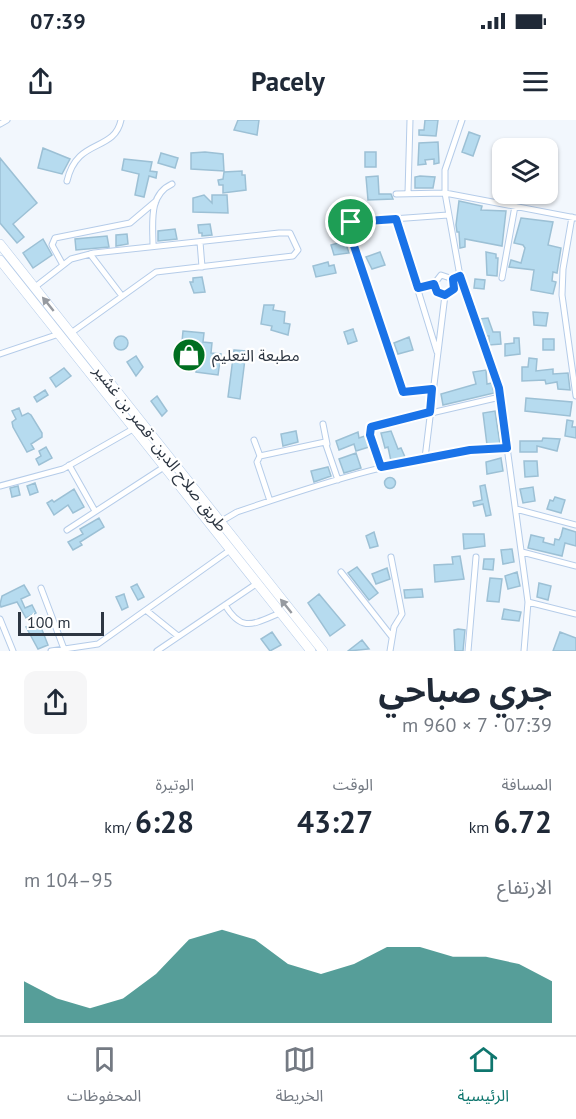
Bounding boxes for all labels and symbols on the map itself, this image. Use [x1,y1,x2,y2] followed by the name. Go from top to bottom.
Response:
[325,196,376,247] pin
[42,296,55,312] one-way arrow
[171,337,207,373] shop icon: مطبعة التعليم
[212,345,300,368] place label: مطبعة التعليم
[87,360,232,537] street label: طريق صلاح الدين -قصر بن غشير
[280,598,293,613] one-way arrow
[18,609,104,636] scale bar

